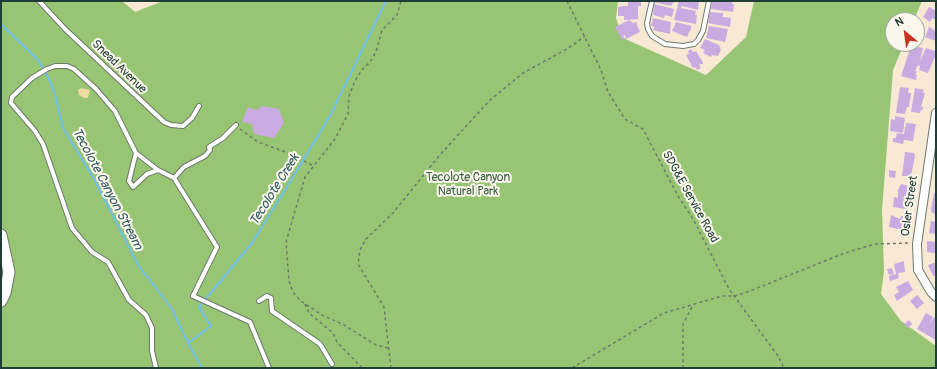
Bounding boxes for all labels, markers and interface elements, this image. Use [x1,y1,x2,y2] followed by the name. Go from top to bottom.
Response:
[885,12,925,52] north arrow
[893,14,906,29] text: N
[89,37,149,97] street label: Snead Avenue
[68,126,146,252] water label: Tecolote Canyon Stream
[659,148,721,246] street label: SDG&E Service Road
[247,151,303,229] water label: Tecolote Creek
[426,171,510,199] park label: Tecolote Canyon Natural Park
[899,175,921,237] street label: Osler Street

